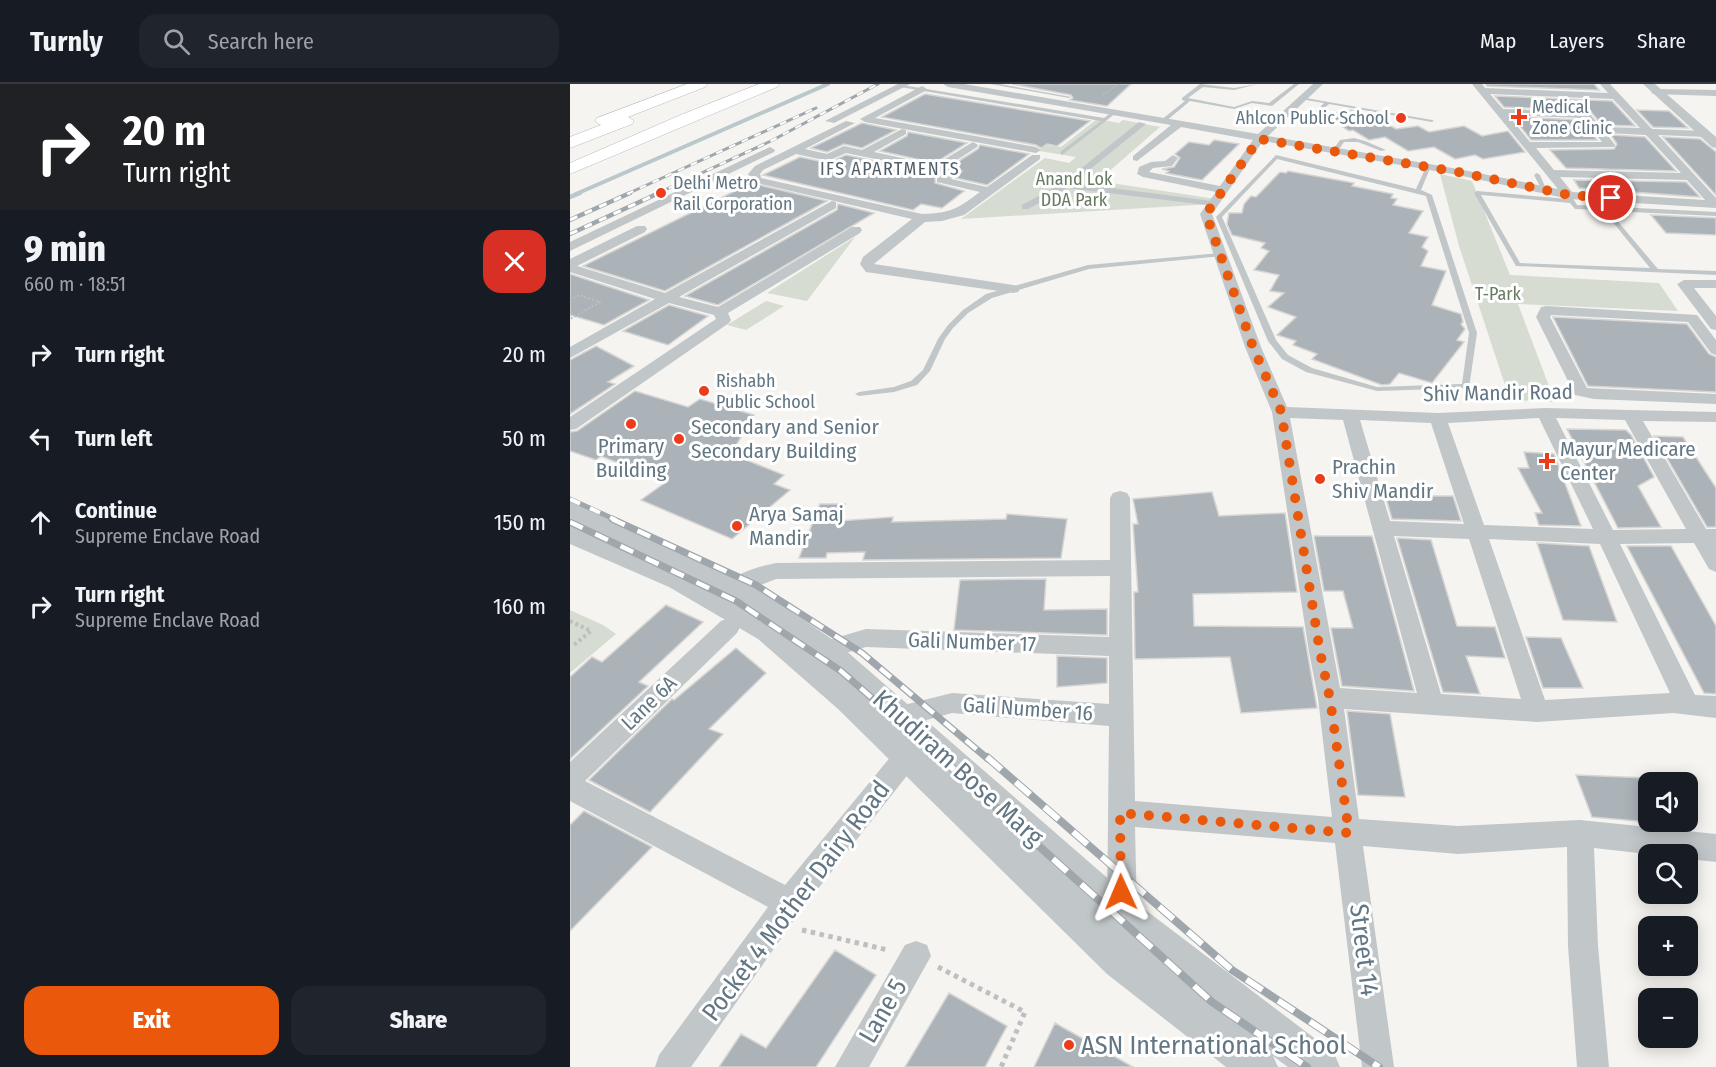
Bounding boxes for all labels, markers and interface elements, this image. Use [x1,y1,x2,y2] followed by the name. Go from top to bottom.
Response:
[139,14,559,68] search box
[30,25,103,58] text: Turnly
[160,25,193,58] icon: search
[208,28,314,55] text: Search here
[1480,28,1516,54] text: Map
[1549,28,1604,54] text: Layers
[1637,28,1686,54] text: Share
[1532,96,1612,139] place label: Medical Zone Clinic
[123,106,206,156] text: 20 m
[1236,107,1389,129] place label: Ahlcon Public School
[24,108,102,186] icon: right
[1510,108,1528,126] marker: Medical Zone Clinic
[1394,111,1408,125] marker: Ahlcon Public School
[123,157,231,189] text: Turn right
[820,158,960,180] district label: IFS APARTMENTS
[1036,168,1113,211] park label: Anand Lok DDA Park
[673,172,792,215] place label: Delhi Metro Rail Corporation
[1585,172,1636,223] pin
[1594,181,1627,214] icon: arrive
[654,186,668,200] marker: Delhi Metro Rail Corporation
[24,227,106,271] text: 9 min
[483,230,546,293] button: close
[24,272,126,296] text: 660 m · 18:51
[1475,283,1522,305] park label: T-Park
[24,338,57,371] icon: right
[75,341,164,368] text: Turn right
[503,341,546,368] text: 20 m
[716,370,815,413] place label: Rishabh Public School
[1423,379,1573,407] street label: Shiv Mandir Road
[697,384,711,398] marker: Rishabh Public School
[691,414,879,464] place label: Secondary and Senior Secondary Building
[624,417,638,431] marker: Primary Building
[24,422,57,455] icon: left
[75,425,153,452] text: Turn left
[502,425,546,452] text: 50 m
[672,432,686,446] marker: Secondary and Senior Secondary Building
[596,433,666,483] place label: Primary Building
[1560,436,1696,486] place label: Mayur Medicare Center
[1538,452,1556,470] marker: Mayur Medicare Center
[1332,454,1434,504] place label: Prachin Shiv Mandir
[1313,472,1327,486] marker: Prachin Shiv Mandir
[75,497,157,524] text: Continue
[749,501,844,551] place label: Arya Samaj Mandir
[24,506,57,539] icon: ahead
[494,509,546,536] text: 150 m
[730,519,744,533] marker: Arya Samaj Mandir
[75,524,260,548] text: Supreme Enclave Road
[75,581,164,608] text: Turn right
[24,590,57,623] icon: right
[493,593,546,620] text: 160 m
[75,608,260,632] text: Supreme Enclave Road
[907,627,1037,657] street label: Gali Number 17
[616,670,682,736] street label: Lane 6A
[866,683,1050,853] street label: Khudiram Bose Marg
[962,691,1094,727] street label: Gali Number 16
[1638,772,1698,1048] map controls
[1638,772,1698,832] button: sound
[695,775,897,1027] street label: Pocket 4 Mother Dairy Road
[1638,844,1698,904] button: search
[1089,860,1153,924] position arrow
[1343,902,1385,998] street label: Street 14
[1638,916,1698,976] button: +
[852,974,914,1048] street label: Lane 5
[24,986,279,1055] button: Exit
[291,986,546,1055] button: Share
[1638,988,1698,1048] button: −
[1081,1030,1346,1061] place label: ASN International School
[1062,1038,1076,1052] marker: ASN International School

